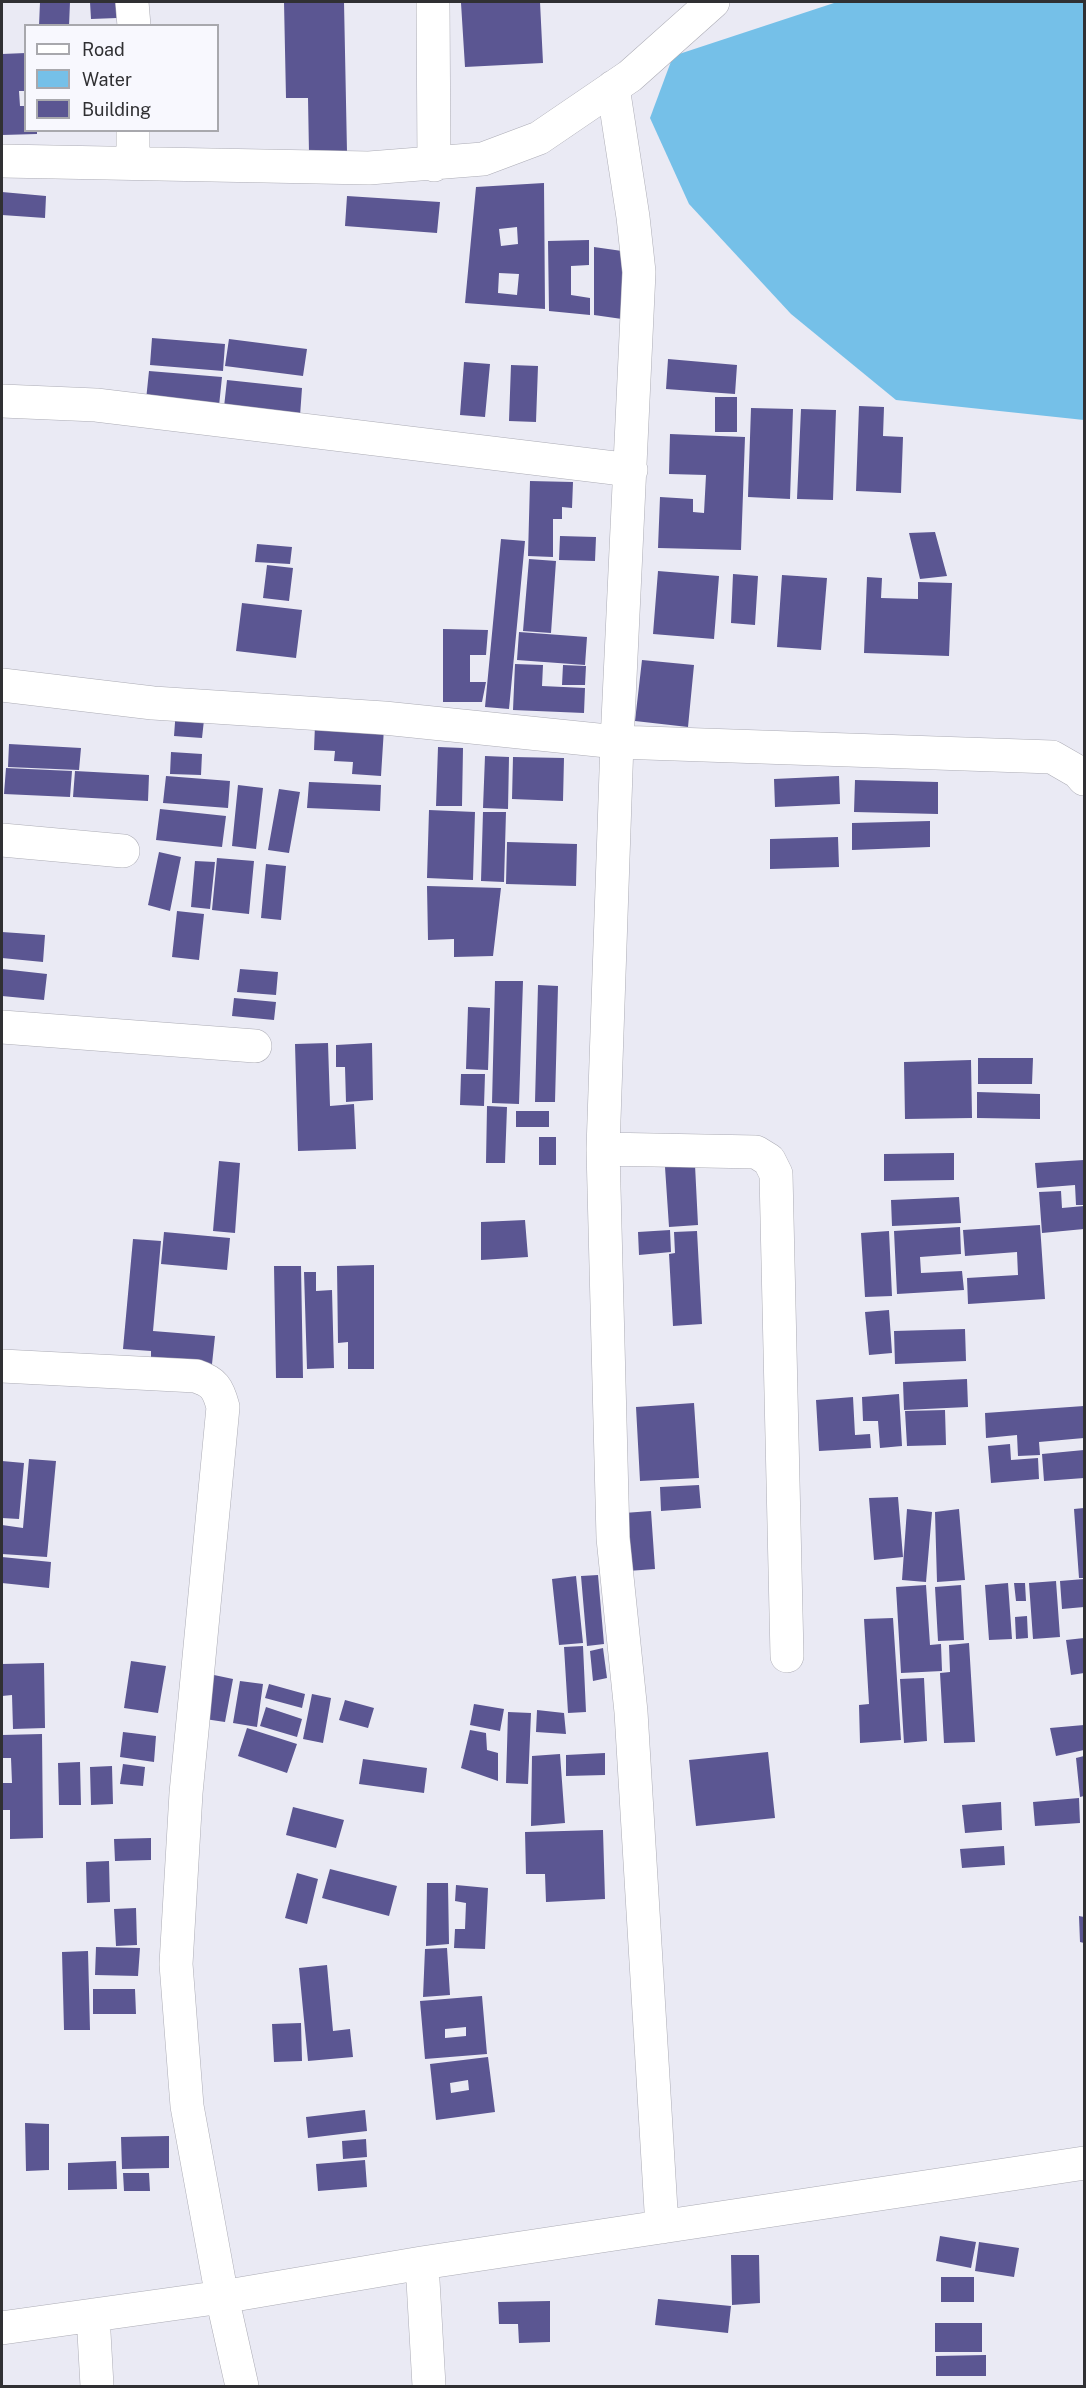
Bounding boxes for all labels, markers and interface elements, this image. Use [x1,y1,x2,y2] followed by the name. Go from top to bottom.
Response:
[24,24,219,132] legend
[82,39,125,60] text: Road
[82,69,132,90] text: Water
[82,99,151,120] text: Building

